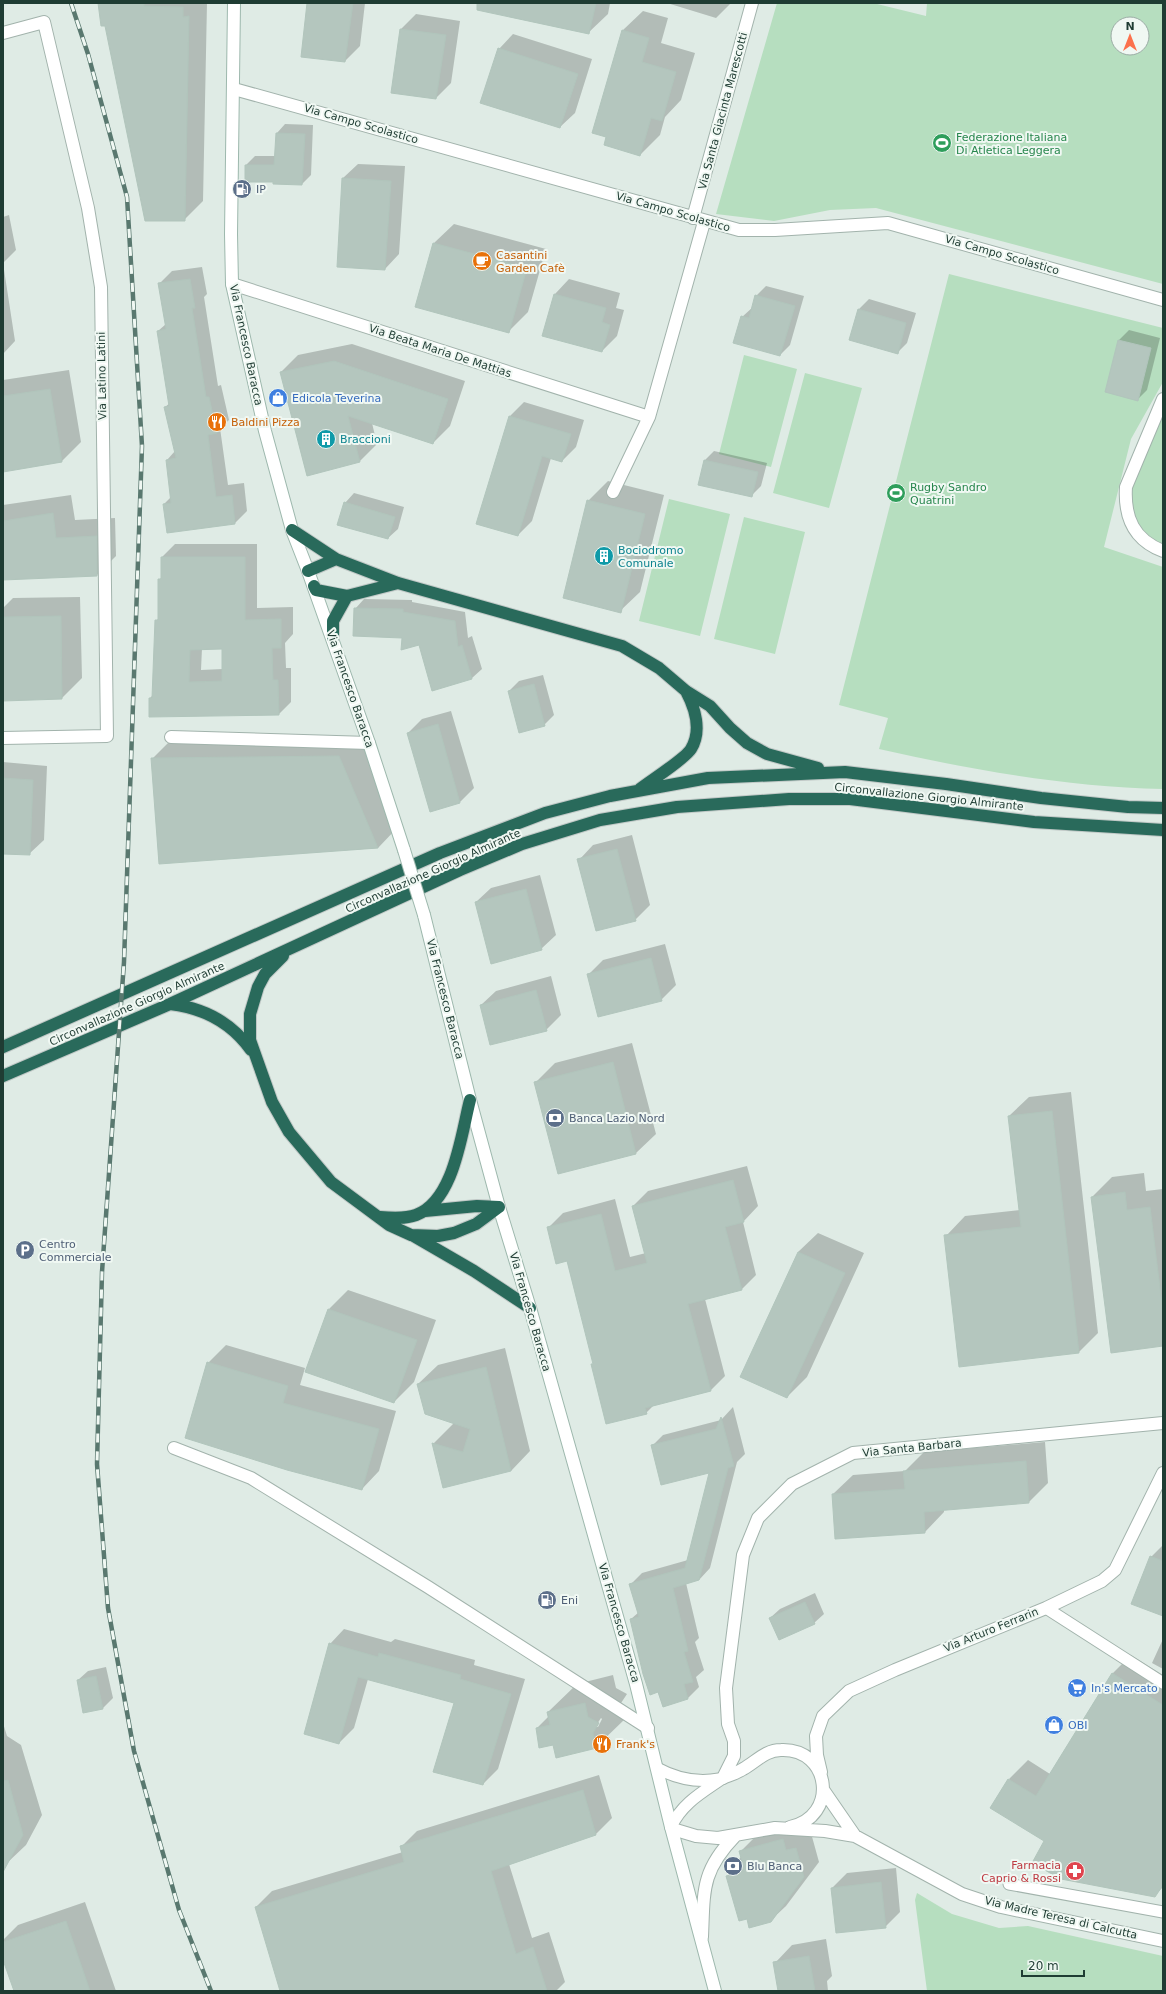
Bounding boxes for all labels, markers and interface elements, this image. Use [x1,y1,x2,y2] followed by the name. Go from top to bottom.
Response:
[1110,16,1150,56] north arrow
[1125,20,1135,33] text: N
[696,31,750,191] street label: Via Santa Giacinta Marescotti
[302,101,420,147] street label: Via Campo Scolastico
[956,131,1067,157] place label: Federazione Italiana Di Atletica Leggera
[931,132,953,154] sports icon: Federazione Italiana Di Atletica Leggera
[231,178,253,200] fuel station icon: IP
[256,183,266,196] place label: IP
[614,189,732,235] street label: Via Campo Scolastico
[943,232,1061,278] street label: Via Campo Scolastico
[496,249,565,275] place label: Casantini Garden Cafè
[471,250,493,272] cafe icon: Casantini Garden Cafè
[227,283,265,407] street label: Via Francesco Baracca
[367,322,513,380] street label: Via Beata Maria De Mattias
[95,332,109,420] street label: Via Latino Latini
[267,387,289,409] shop icon: Edicola Teverina
[292,392,381,405] place label: Edicola Teverina
[206,411,228,433] restaurant icon: Baldini Pizza
[231,416,300,429] place label: Baldini Pizza
[315,428,337,450] building icon: Braccioni
[340,433,391,446] place label: Braccioni
[910,481,987,507] place label: Rugby Sandro Quatrini
[885,482,907,504] sports icon: Rugby Sandro Quatrini
[618,544,684,570] place label: Bociodromo Comunale
[593,545,615,567] building icon: Bociodromo Comunale
[324,628,376,750] street label: Via Francesco Baracca
[834,781,1025,813] street label: Circonvallazione Giorgio Almirante
[343,826,523,916] street label: Circonvallazione Giorgio Almirante
[424,937,466,1061] street label: Via Francesco Baracca
[47,959,227,1049] street label: Circonvallazione Giorgio Almirante
[544,1107,566,1129] bank icon: Banca Lazio Nord
[569,1112,665,1125] place label: Banca Lazio Nord
[39,1238,112,1264] place label: Centro Commerciale
[14,1239,36,1261] parking icon: Centro Commerciale
[507,1251,553,1373] street label: Via Francesco Baracca
[862,1436,962,1460] street label: Via Santa Barbara
[596,1562,642,1684] street label: Via Francesco Baracca
[536,1589,558,1611] fuel station icon: Eni
[561,1594,578,1607] place label: Eni
[942,1605,1040,1655] street label: Via Arturo Ferrarin
[1066,1677,1088,1699] supermarket icon: In's Mercato
[1091,1682,1158,1695] place label: In's Mercato
[1043,1714,1065,1736] shop icon: OBI
[1068,1719,1087,1732] place label: OBI
[591,1733,613,1755] restaurant icon: Frank's
[616,1738,655,1751] place label: Frank's
[722,1855,744,1877] bank icon: Blu Banca
[981,1859,1061,1885] place label: Farmacia Caprio & Rossi
[747,1860,802,1873] place label: Blu Banca
[1064,1860,1086,1882] pharmacy icon: Farmacia Caprio & Rossi
[983,1894,1139,1942] street label: Via Madre Teresa di Calcutta
[1022,1952,1084,1978] scale bar
[1028,1959,1059,1973] text: 20 m

